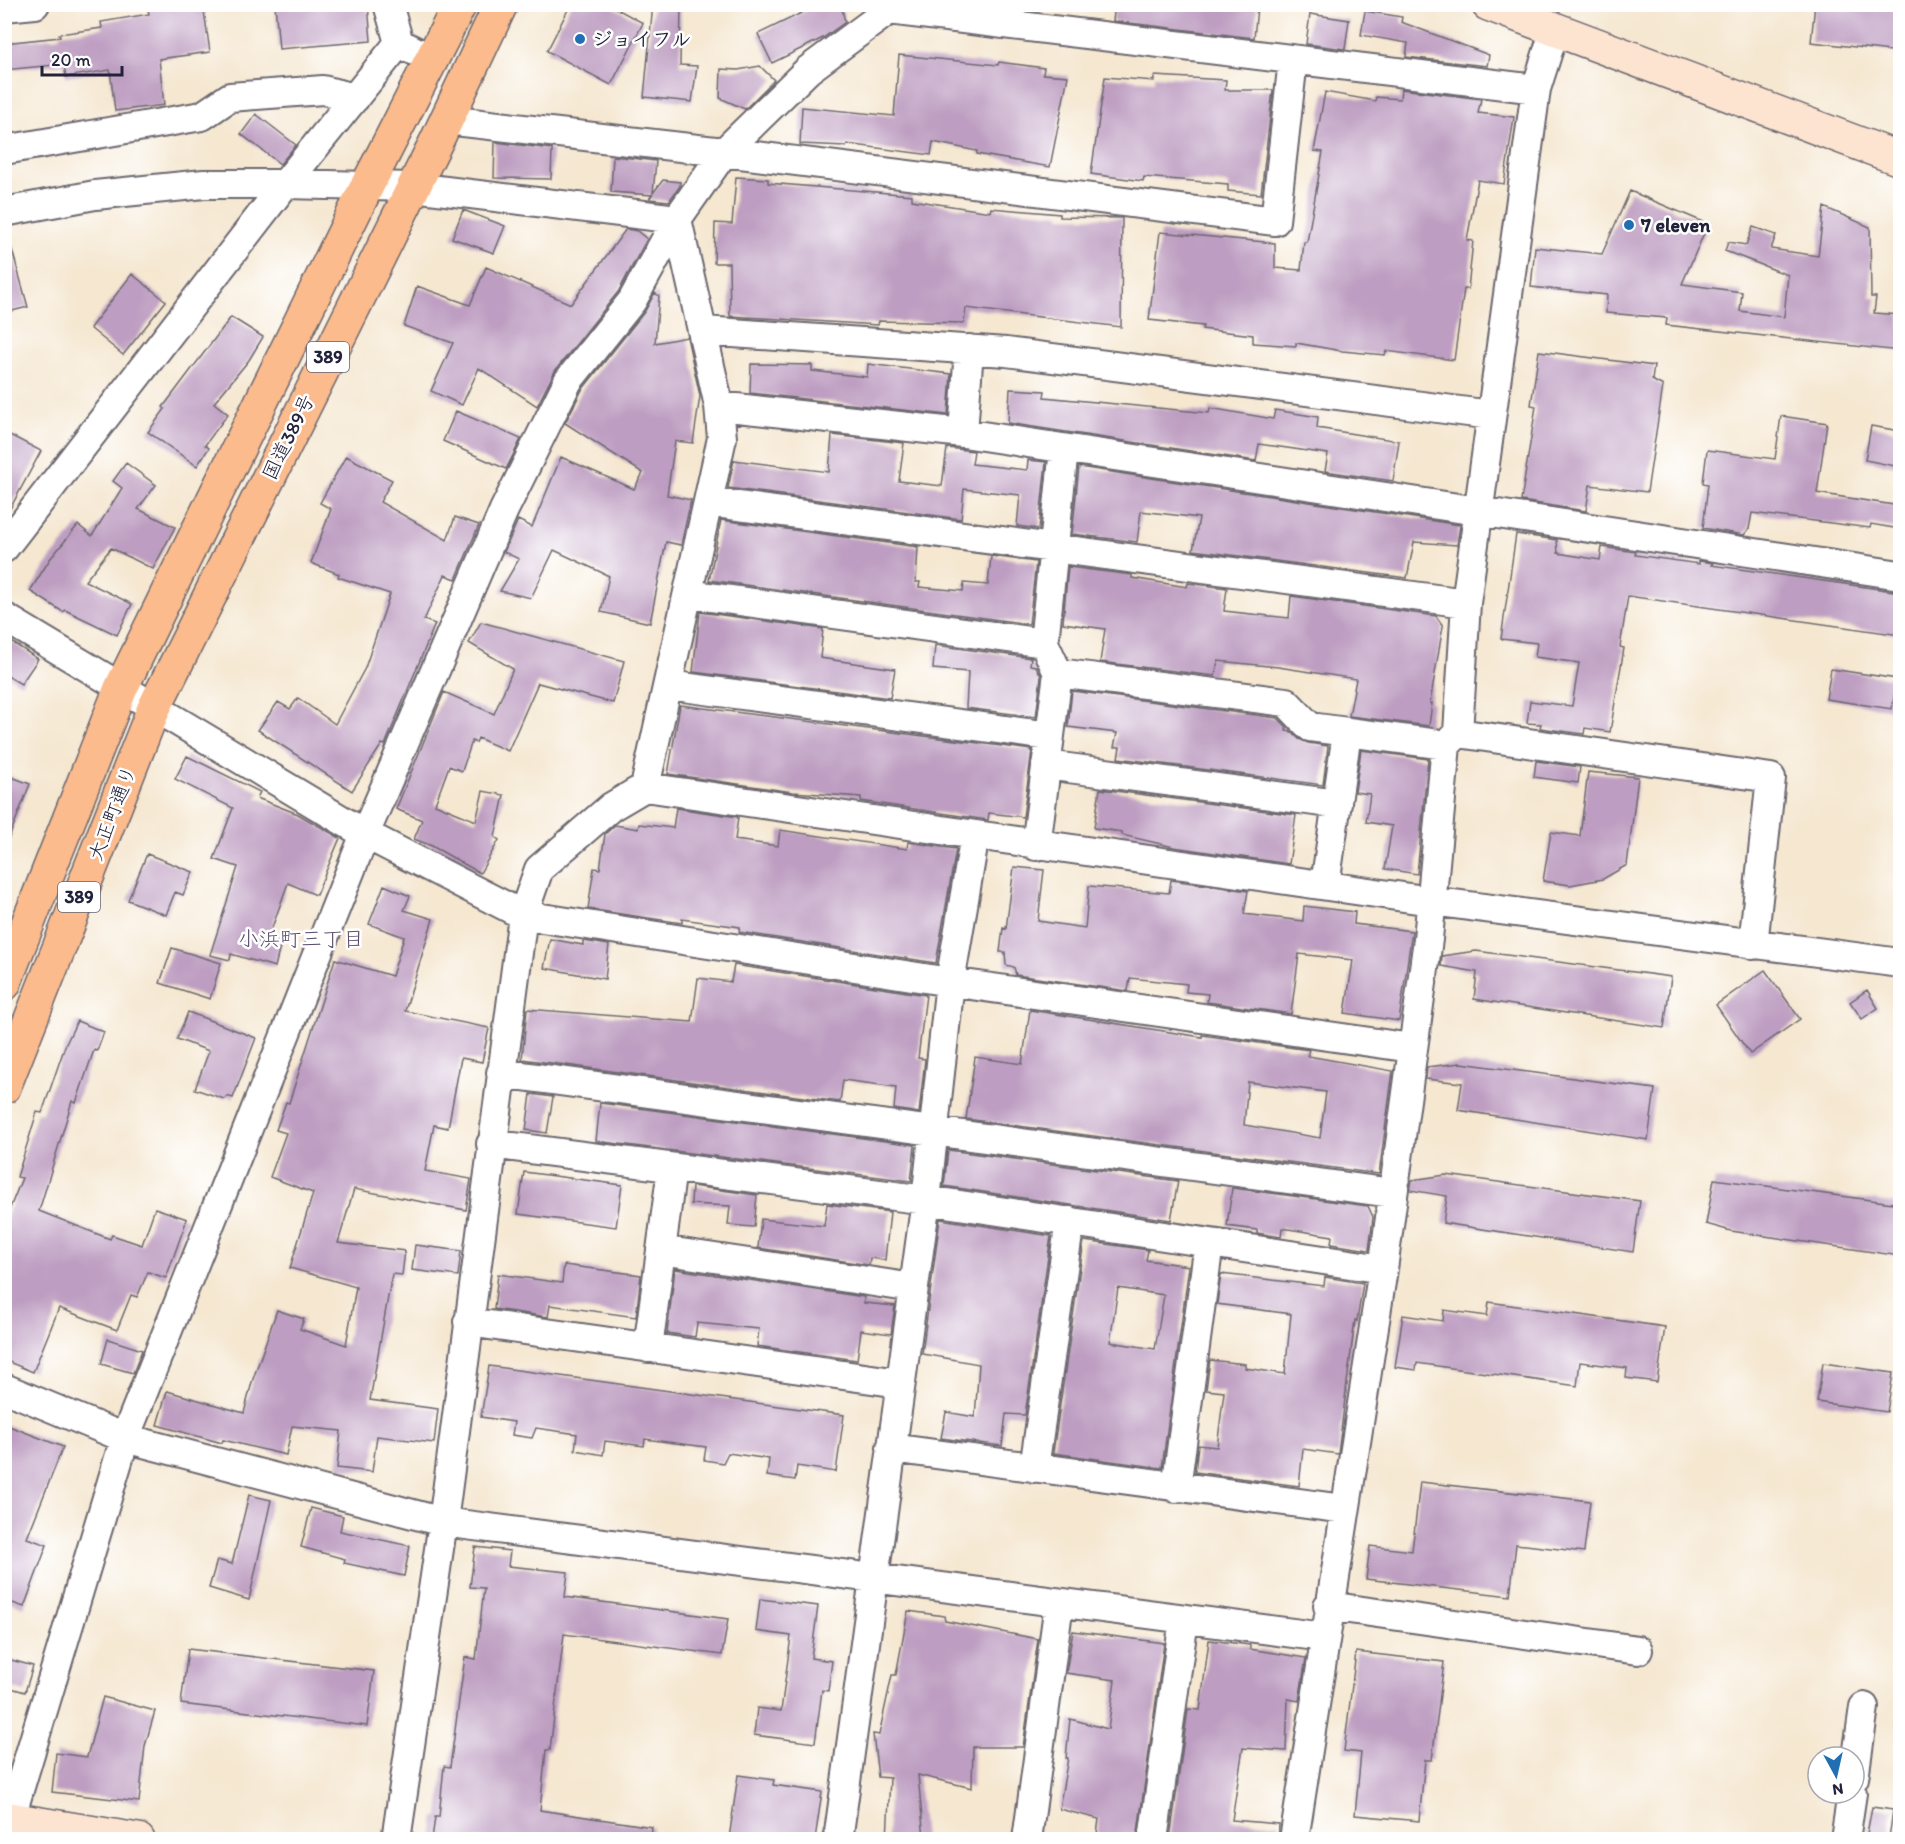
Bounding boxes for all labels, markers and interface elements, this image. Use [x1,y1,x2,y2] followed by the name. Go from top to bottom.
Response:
[592,27,692,51] place label: ジョイフル
[573,32,587,46] marker: ジョイフル
[42,39,122,77] scale bar
[51,49,91,71] text: 20 m
[1640,213,1711,237] place label: 7 eleven
[1622,218,1636,232] marker: 7 eleven
[307,342,349,372] road number: 389
[257,390,319,484] street label: 国道389号
[83,762,141,864] street label: 大正町通り
[58,882,100,912] road number: 389
[238,926,364,951] district label: 小浜町三丁目
[1806,1745,1866,1805] north arrow
[1831,1779,1845,1800] text: N

